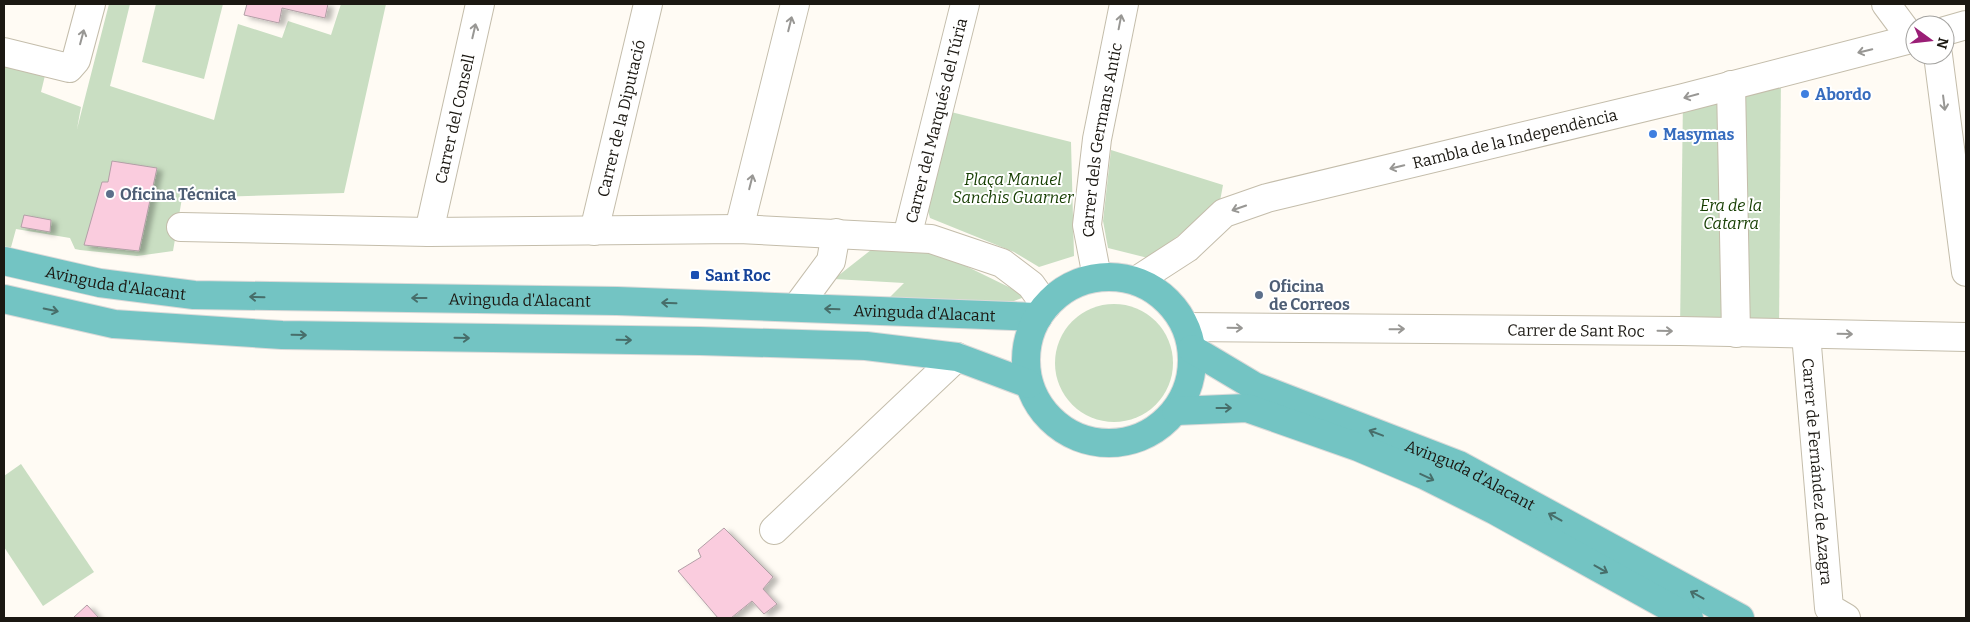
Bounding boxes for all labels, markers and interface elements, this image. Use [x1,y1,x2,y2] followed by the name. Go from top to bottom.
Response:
[1116,15,1126,31] one-way arrow
[1905,15,1955,65] north arrow
[902,16,971,225] street label: Carrer del Marqués del Túria
[786,17,795,33] one-way arrow
[470,23,479,39] one-way arrow
[78,29,88,45] one-way arrow
[1932,36,1952,51] text: N
[593,38,649,199] street label: Carrer de la Diputació
[1078,41,1126,239] street label: Carrer dels Germans Antic
[1857,47,1873,56] one-way arrow
[431,52,479,186] street label: Carrer del Consell
[1815,85,1871,104] place label: Abordo
[1799,88,1811,100] marker: Abordo
[1683,92,1699,101] one-way arrow
[1939,95,1949,111] one-way arrow
[1411,105,1619,173] street label: Rambla de la Independència
[1663,125,1734,144] place label: Masymas
[1647,128,1659,140] marker: Masymas
[1389,163,1405,172] one-way arrow
[952,170,1075,207] park label: Plaça Manuel Sanchis Guarner
[747,175,756,191] one-way arrow
[120,185,236,204] place label: Oficina Técnica
[104,188,116,200] marker: Oficina Técnica
[1700,196,1762,233] park label: Era de la Catarra
[1232,204,1248,213] one-way arrow
[44,262,187,304] street label: Avinguda d'Alacant
[705,266,771,285] place label: Sant Roc
[689,269,701,281] marker: Sant Roc
[1269,277,1350,314] place label: Oficina de Correos
[1253,289,1265,301] marker: Oficina de Correos
[448,290,591,311] street label: Avinguda d'Alacant
[249,292,266,302] one-way arrow
[412,293,428,303] one-way arrow
[662,298,678,308] one-way arrow
[853,301,996,325] street label: Avinguda d'Alacant
[824,304,840,313] one-way arrow
[43,306,59,315] one-way arrow
[1507,321,1645,341] street label: Carrer de Sant Roc
[1227,323,1243,332] one-way arrow
[1389,325,1405,334] one-way arrow
[1656,326,1673,336] one-way arrow
[291,330,307,340] one-way arrow
[1837,330,1853,339] one-way arrow
[454,333,470,343] one-way arrow
[616,335,632,345] one-way arrow
[1798,357,1836,586] street label: Carrer de Fernández de Azagra
[1216,403,1232,413] one-way arrow
[1369,428,1384,437] one-way arrow
[1402,436,1538,515] street label: Avinguda d'Alacant
[1419,472,1434,482] one-way arrow
[1548,511,1562,521] one-way arrow
[1593,565,1607,575] one-way arrow
[1690,590,1705,599] one-way arrow

